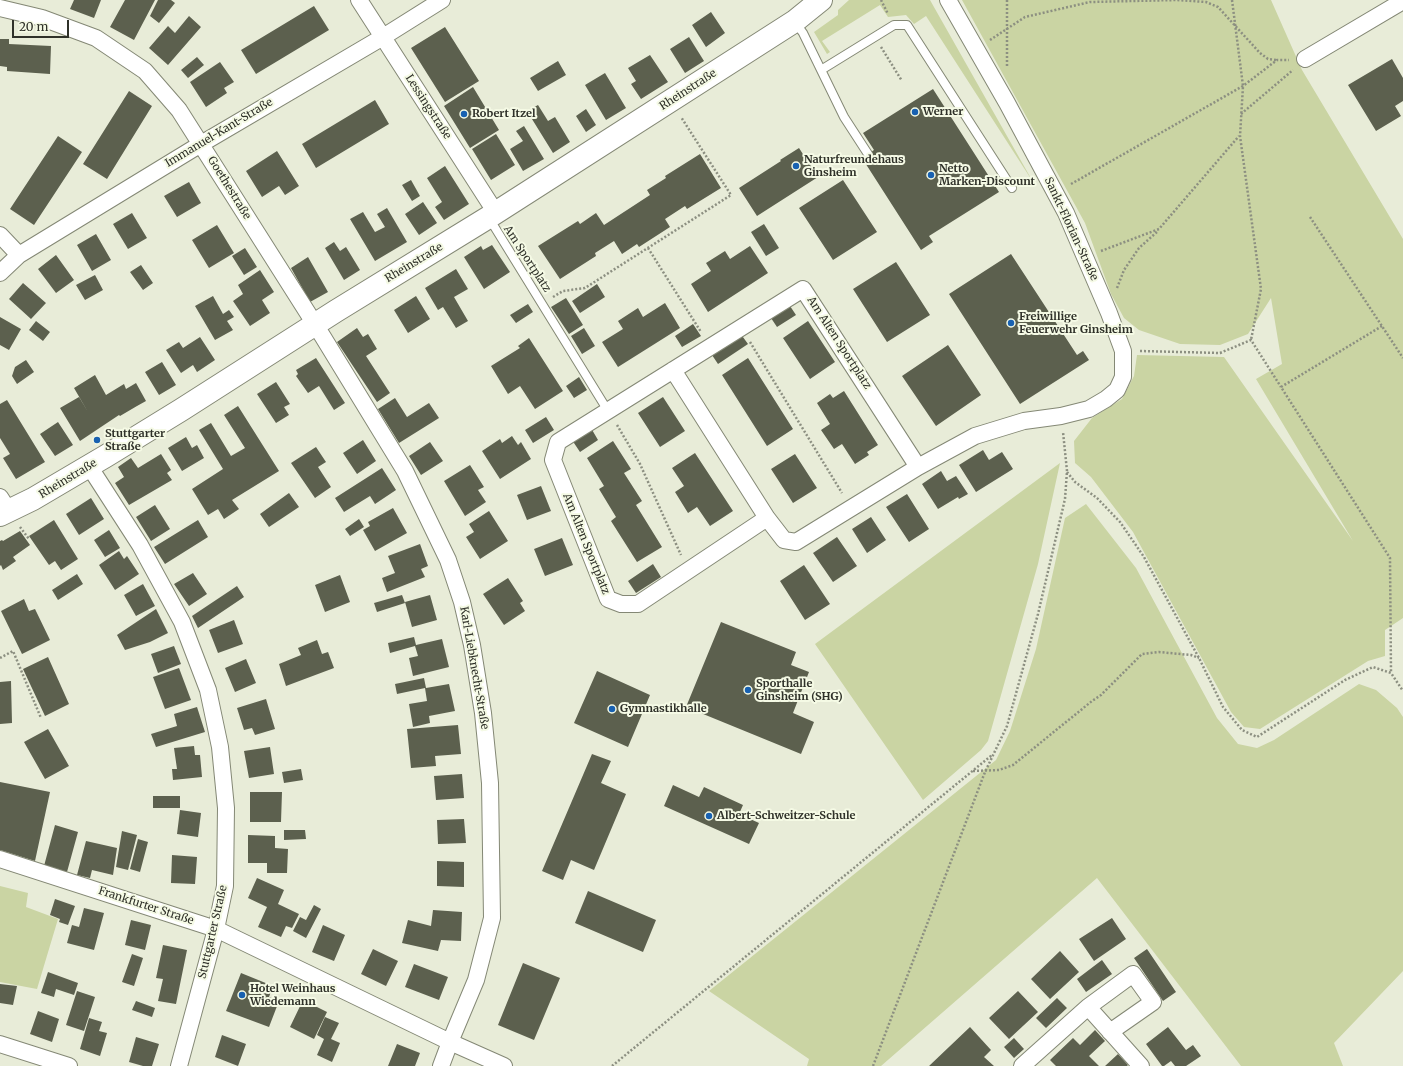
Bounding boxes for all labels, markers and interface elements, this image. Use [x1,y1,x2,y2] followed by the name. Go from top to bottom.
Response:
[14,12,71,38] scale bar
[19,19,48,34] text: 20 m
[657,67,719,113] street label: Rheinstraße
[402,72,454,142] street label: Lessingstraße
[163,96,275,170] street label: Immanuel-Kant-Straße
[923,105,963,119] place label: Werner
[472,107,536,121] place label: Robert Itzel
[910,107,920,117] marker: Werner
[459,109,469,119] marker: Robert Itzel
[804,153,904,179] place label: Naturfreundehaus Ginsheim
[204,154,254,222] street label: Goethestraße
[791,161,801,171] marker: Naturfreundehaus Ginsheim
[939,162,1035,188] place label: Netto Marken-Discount
[926,170,936,180] marker: Netto Marken-Discount
[1041,175,1101,283] street label: Sankt-Florian-Straße
[501,223,553,295] street label: Am Sportplatz
[383,241,445,285] street label: Rheinstraße
[804,294,874,392] street label: Am Alten Sportplatz
[1019,310,1133,336] place label: Freiwillige Feuerwehr Ginsheim
[1006,318,1016,328] marker: Freiwillige Feuerwehr Ginsheim
[105,427,165,453] place label: Stuttgarter Straße
[92,435,102,445] marker: Stuttgarter Straße
[37,457,99,501] street label: Rheinstraße
[560,492,612,596] street label: Am Alten Sportplatz
[457,606,491,730] street label: Karl-Liebknecht-Straße
[756,677,843,703] place label: Sporthalle Ginsheim (SHG)
[743,685,753,695] marker: Sporthalle Ginsheim (SHG)
[620,702,707,716] place label: Gymnastikhalle
[607,704,617,714] marker: Gymnastikhalle
[717,809,855,823] place label: Albert-Schweitzer-Schule
[704,811,714,821] marker: Albert-Schweitzer-Schule
[97,884,195,928] street label: Frankfurter Straße
[196,884,230,980] street label: Stuttgarter Straße
[250,982,335,1008] place label: Hotel Weinhaus Wiedemann
[237,990,247,1000] marker: Hotel Weinhaus Wiedemann

